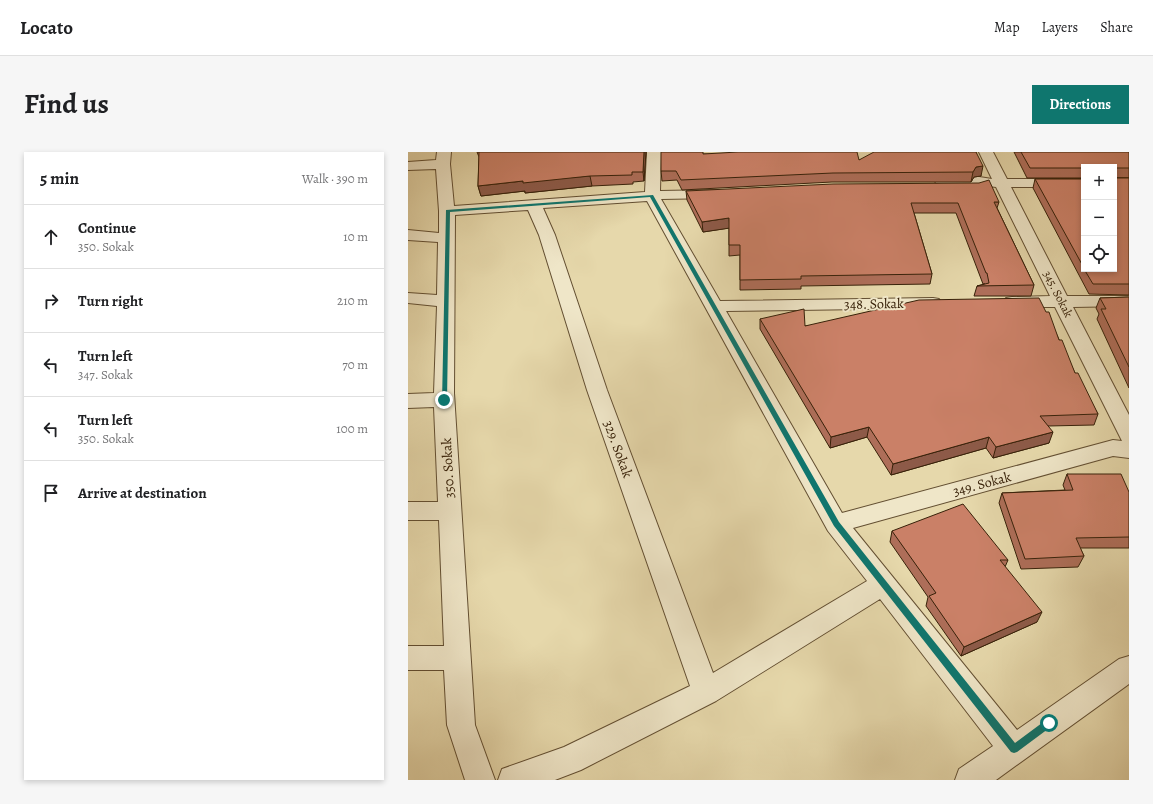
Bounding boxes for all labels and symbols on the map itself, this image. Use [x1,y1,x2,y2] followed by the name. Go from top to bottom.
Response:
[1039,268,1077,320] street label: 345. Sokak
[844,294,904,314] street label: 348. Sokak
[435,391,453,409] route end
[599,418,637,480] street label: 329. Sokak
[437,437,459,499] street label: 350. Sokak
[951,467,1013,501] street label: 349. Sokak
[1040,714,1058,732] route start

